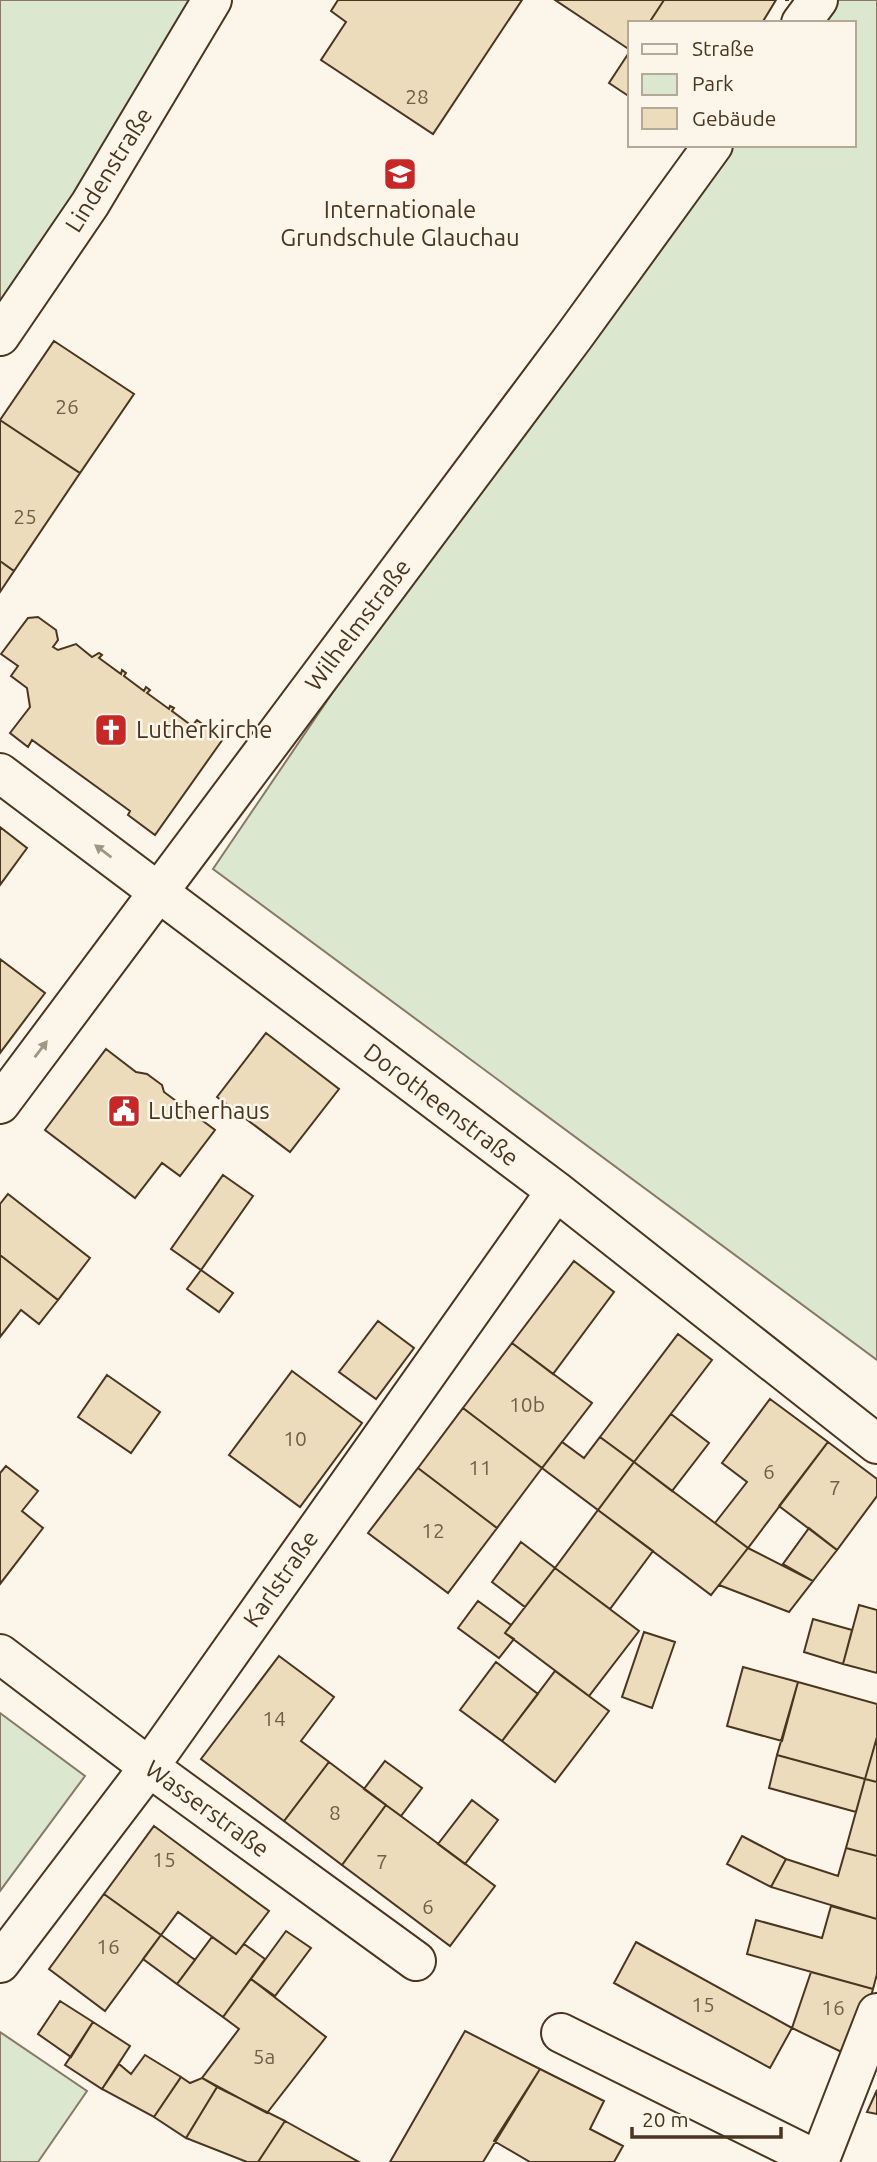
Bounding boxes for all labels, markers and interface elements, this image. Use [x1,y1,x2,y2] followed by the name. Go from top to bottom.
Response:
[628,21,856,147] legend
[692,36,754,60] text: Straße
[692,71,734,95] text: Park
[405,84,429,108] house number: 28
[60,102,158,237] street label: Lindenstraße
[692,106,776,130] text: Gebäude
[381,155,419,193] school or university icon: Internationale Grundschule Glauchau
[280,196,520,251] place label: Internationale Grundschule Glauchau
[55,394,79,418] house number: 26
[13,504,37,528] house number: 25
[299,554,416,696] street label: Wilhelmstraße
[92,711,130,749] church icon: Lutherkirche
[136,716,273,743] place label: Lutherkirche
[94,844,112,858] one-way arrow
[359,1038,524,1171] street label: Dorotheenstraße
[33,1040,47,1058] one-way arrow
[105,1092,143,1130] public building icon: Lutherhaus
[148,1097,270,1124] place label: Lutherhaus
[509,1392,545,1416] house number: 10b
[283,1426,307,1450] house number: 10
[468,1455,492,1479] house number: 11
[763,1459,775,1483] house number: 6
[829,1475,841,1499] house number: 7
[421,1518,445,1542] house number: 12
[238,1525,324,1632] street label: Karlstraße
[262,1706,286,1730] house number: 14
[140,1755,274,1862] street label: Wasserstraße
[329,1800,341,1824] house number: 8
[152,1847,176,1871] house number: 15
[376,1849,388,1873] house number: 7
[422,1894,434,1918] house number: 6
[96,1934,120,1958] house number: 16
[691,1992,715,2016] house number: 15
[821,1995,845,2019] house number: 16
[253,2044,275,2068] house number: 5a
[632,2096,781,2140] scale bar
[642,2107,689,2131] text: 20 m

